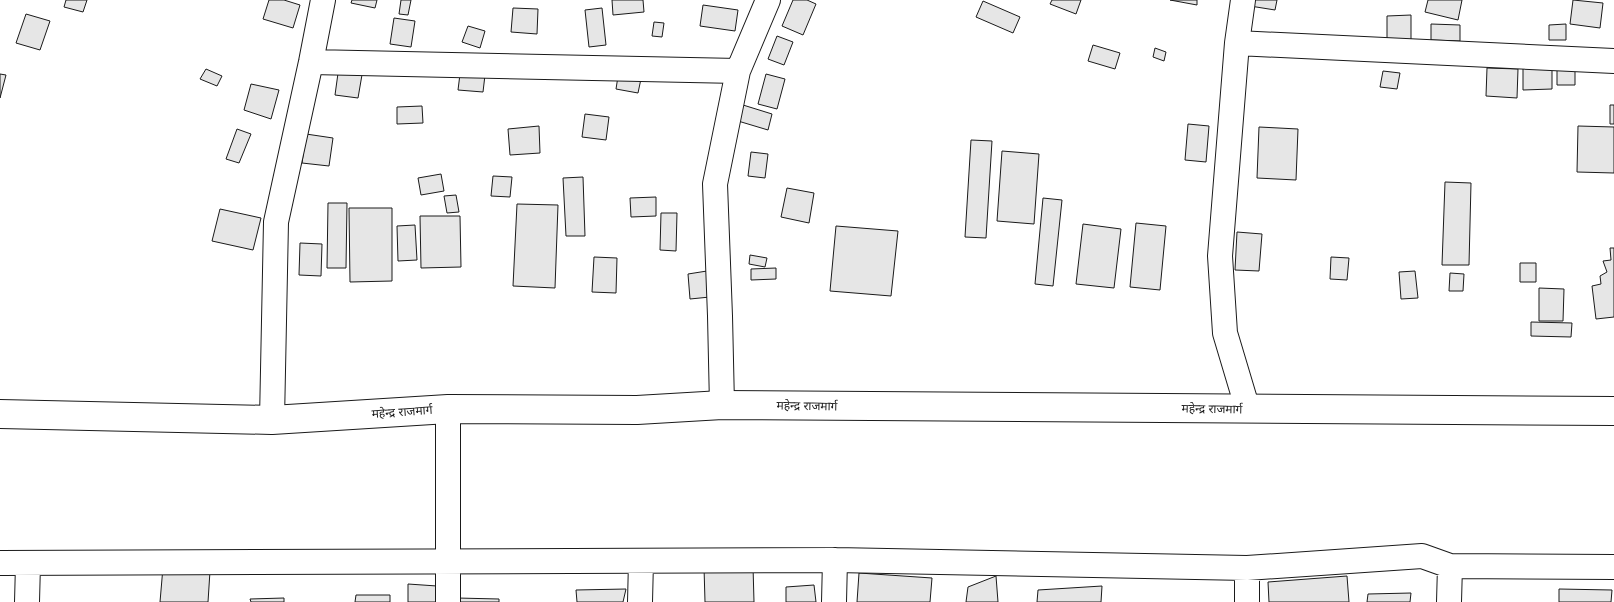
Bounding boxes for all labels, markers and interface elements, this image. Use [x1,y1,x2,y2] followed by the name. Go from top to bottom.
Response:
[776,397,839,414] street label: महेन्द्र राजमार्ग
[1181,400,1244,417] street label: महेन्द्र राजमार्ग
[371,402,434,421] street label: महेन्द्र राजमार्ग

